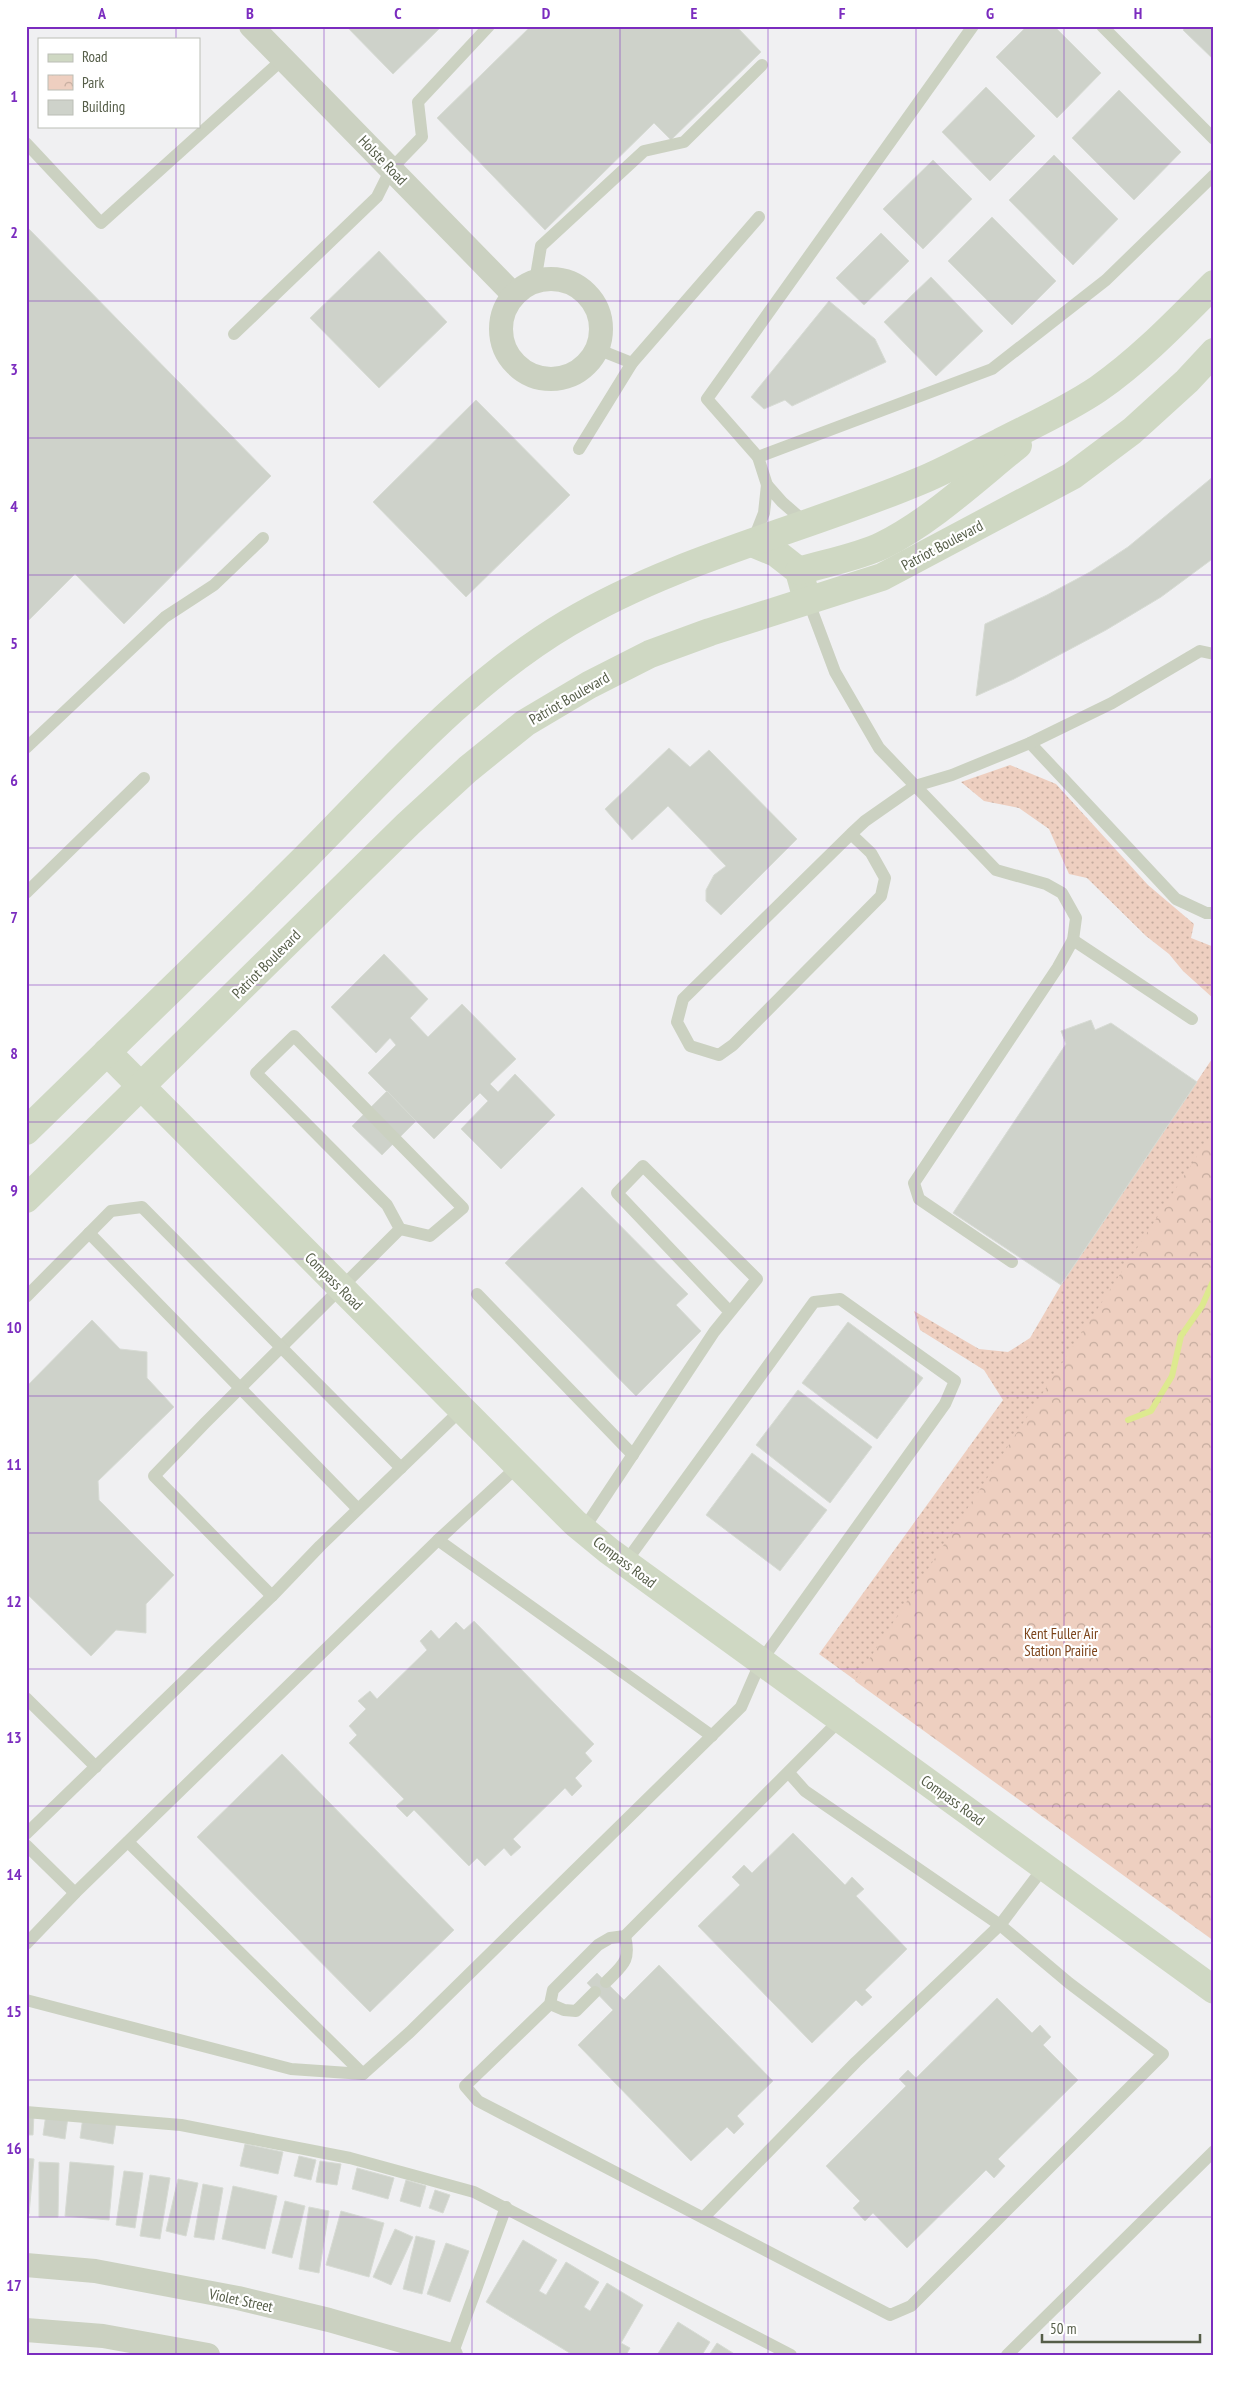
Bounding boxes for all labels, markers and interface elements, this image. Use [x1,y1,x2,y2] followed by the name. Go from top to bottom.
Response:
[97,3,107,23] text: A
[246,3,254,23] text: B
[394,3,402,23] text: C
[542,3,551,23] text: D
[691,3,698,23] text: E
[839,3,846,23] text: F
[986,3,994,23] text: G
[1134,3,1142,23] text: H
[38,38,200,128] legend
[82,47,108,66] text: Road
[82,73,104,92] text: Park
[10,86,18,106] text: 1
[82,97,125,116] text: Building
[355,131,411,189] street label: Holste Road
[10,222,18,242] text: 2
[10,359,18,379] text: 3
[10,496,18,516] text: 4
[898,516,986,574] street label: Patriot Boulevard
[10,633,18,653] text: 5
[525,667,613,729] street label: Patriot Boulevard
[10,770,18,790] text: 6
[10,907,18,927] text: 7
[228,926,304,1002] street label: Patriot Boulevard
[10,1043,18,1063] text: 8
[10,1180,18,1200] text: 9
[301,1248,367,1314] street label: Compass Road
[6,1317,22,1337] text: 10
[6,1454,22,1474] text: 11
[590,1532,660,1592] street label: Compass Road
[6,1591,22,1611] text: 12
[1024,1624,1099,1660] park label: Kent Fuller Air Station Prairie
[6,1727,22,1747] text: 13
[917,1771,989,1829] street label: Compass Road
[6,1864,22,1884] text: 14
[6,2001,22,2021] text: 15
[6,2138,22,2158] text: 16
[6,2275,22,2295] text: 17
[206,2284,275,2316] street label: Violet Street
[1042,2311,1200,2343] scale bar
[1050,2319,1076,2338] text: 50 m

